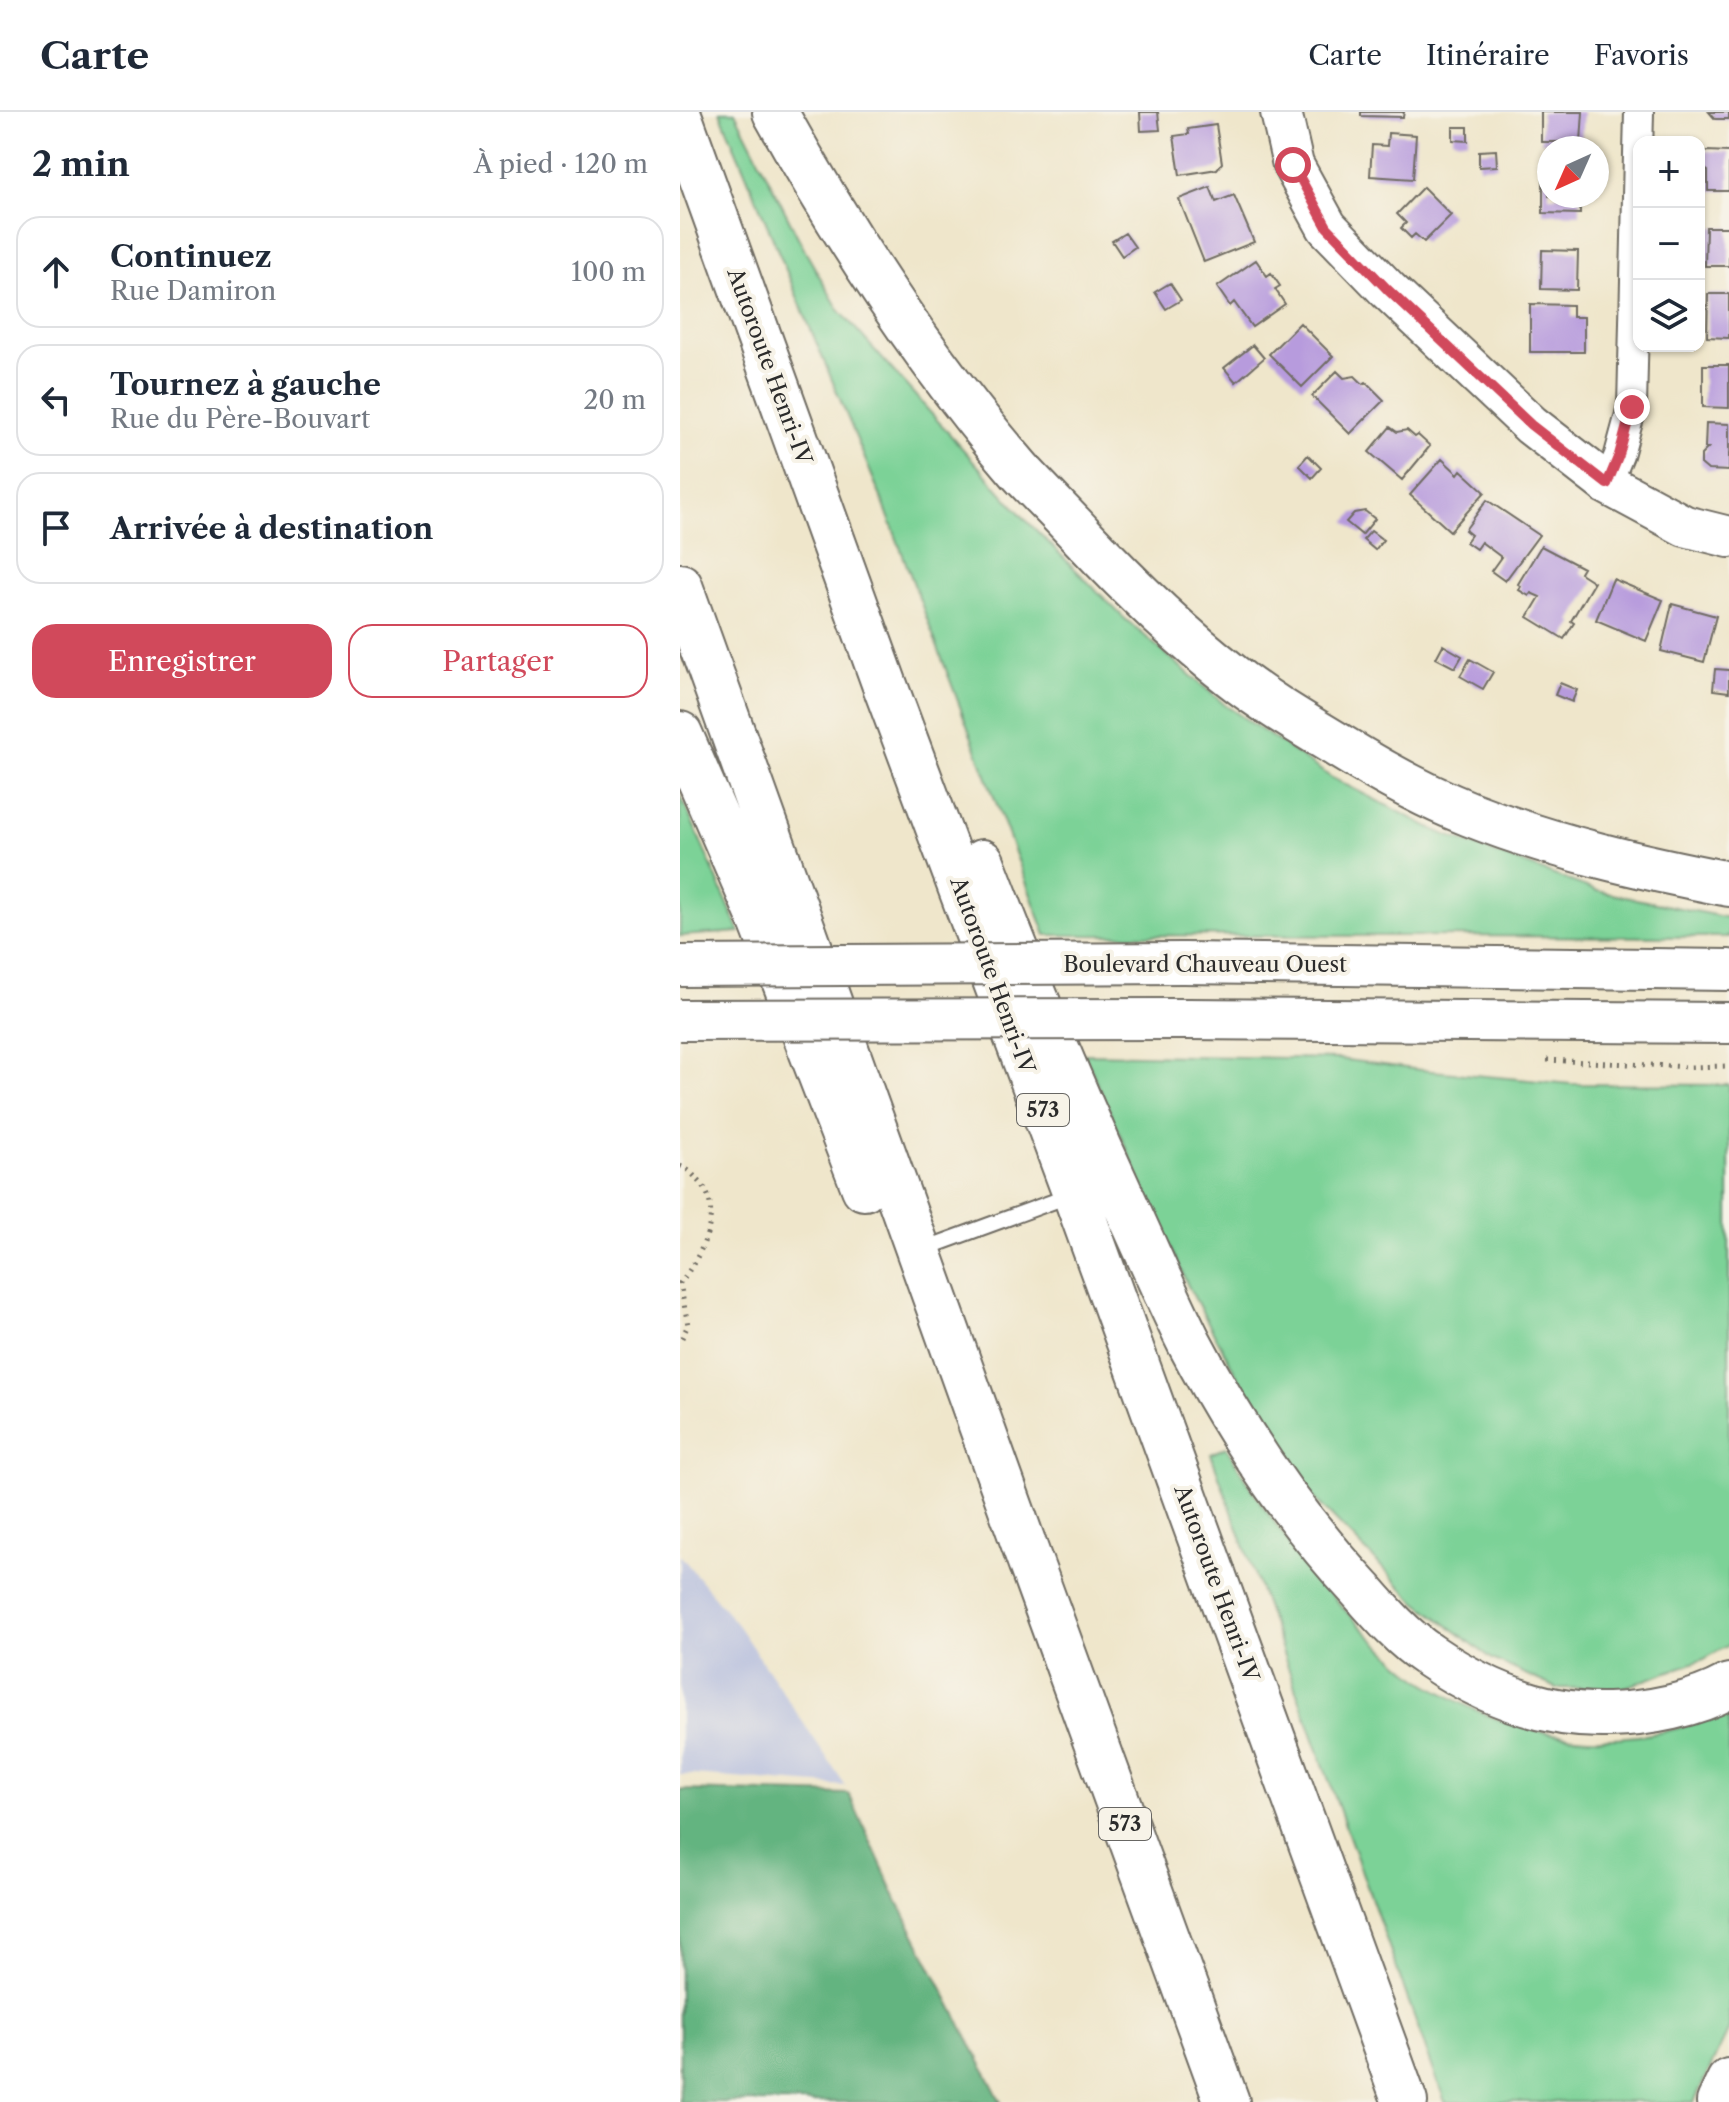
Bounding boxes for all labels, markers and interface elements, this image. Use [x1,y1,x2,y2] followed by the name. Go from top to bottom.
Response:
[40,32,149,79] text: Carte
[1308,38,1382,72] text: Carte
[1426,38,1550,72] text: Itinéraire
[1594,38,1689,72] text: Favoris
[1537,136,1609,208] north arrow
[1633,136,1705,352] map controls
[1633,136,1705,208] button: +
[32,143,130,185] text: 2 min
[1275,147,1311,183] route start
[474,148,648,180] text: À pied · 120 m
[1633,208,1705,280] button: −
[110,238,272,275] text: Continuez
[34,250,78,294] icon: ahead
[571,256,646,288] text: 100 m
[721,263,818,469] street label: Autoroute Henri-IV
[110,275,276,307] text: Rue Damiron
[1633,280,1705,352] button: layers
[110,366,381,403] text: Tournez à gauche
[34,378,78,422] icon: left
[583,384,646,416] text: 20 m
[1614,389,1650,425] route end
[110,403,370,435] text: Rue du Père-Bouvart
[34,506,78,550] icon: arrive
[110,510,433,547] text: Arrivée à destination
[32,624,332,698] button: Enregistrer
[348,624,648,698] button: Partager
[944,872,1041,1078] street label: Autoroute Henri-IV
[1063,951,1347,978] street label: Boulevard Chauveau Ouest
[1017,1094,1069,1126] road number: 573
[1168,1480,1265,1686] street label: Autoroute Henri-IV
[1099,1808,1151,1840] road number: 573

